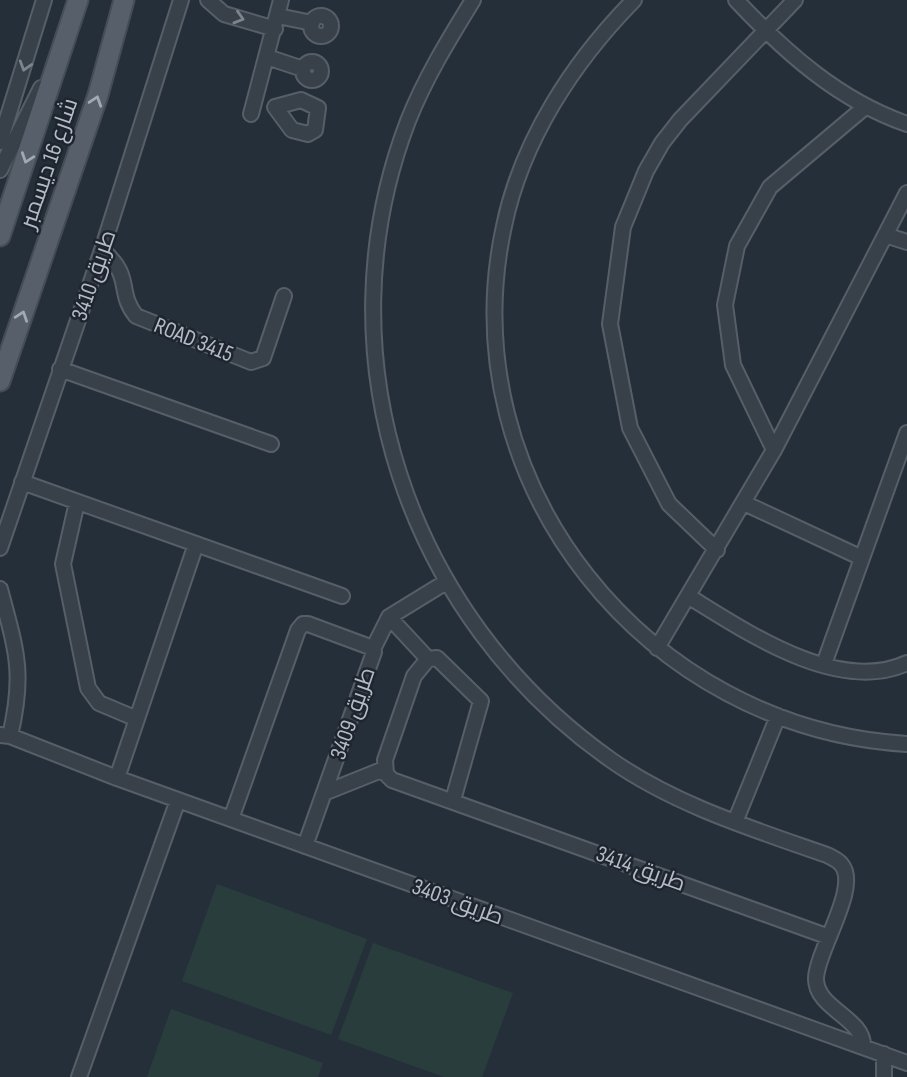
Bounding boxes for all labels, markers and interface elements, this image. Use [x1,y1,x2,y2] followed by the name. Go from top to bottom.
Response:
[233,10,245,25] one-way arrow
[19,59,34,71] one-way arrow
[13,94,85,234] street label: شارع 16 ديسمبر
[88,95,102,108] one-way arrow
[21,152,35,164] one-way arrow
[65,226,122,324] street label: طريق 3410
[14,311,28,323] one-way arrow
[150,311,237,368] street label: ROAD 3415
[324,663,382,763] street label: طريق 3409
[592,840,689,898] street label: طريق 3414
[408,872,507,931] street label: طريق 3403

